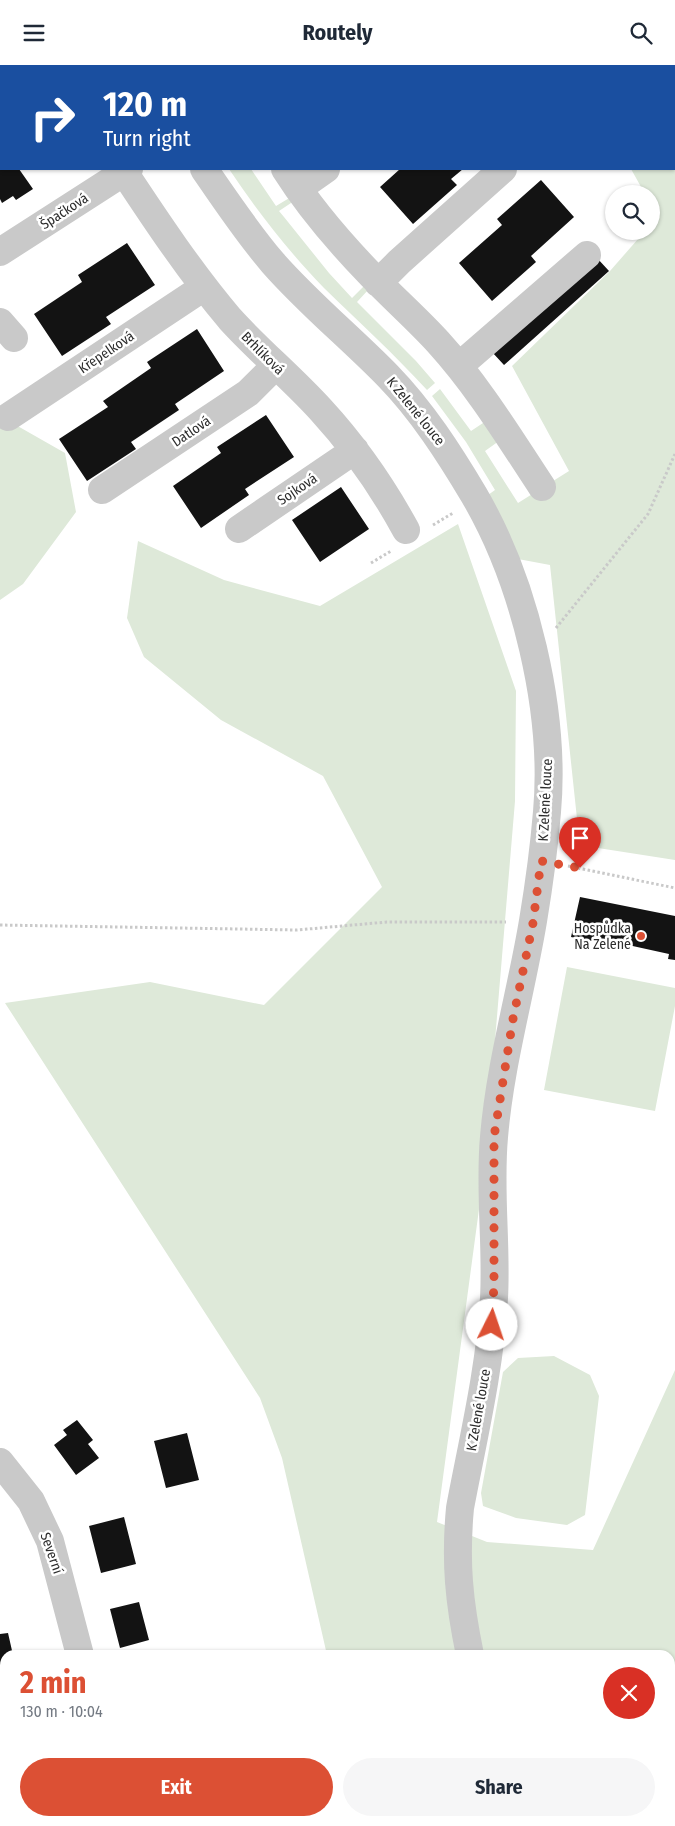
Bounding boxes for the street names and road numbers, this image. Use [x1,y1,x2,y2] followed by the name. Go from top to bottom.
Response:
[37,189,92,233] street label: Špačková
[75,328,137,377] street label: Křepelková
[238,328,288,379] street label: Brhlíková
[383,374,448,449] street label: K Zelené louce
[169,412,214,451] street label: Datlová
[274,470,321,509] street label: Sojková
[535,758,556,842] street label: K Zelené louce
[463,1368,494,1452] street label: K Zelené louce
[37,1530,67,1577] street label: Severní

